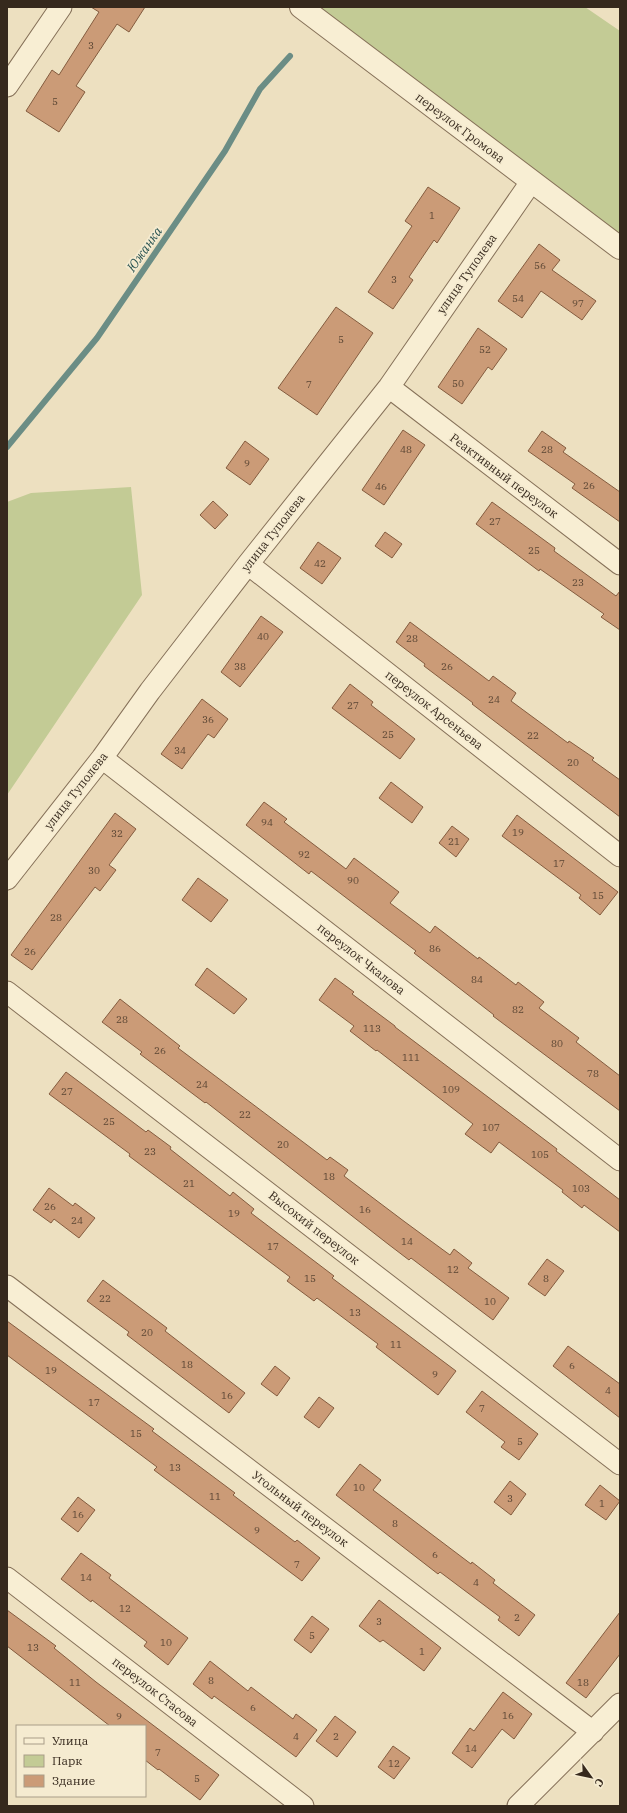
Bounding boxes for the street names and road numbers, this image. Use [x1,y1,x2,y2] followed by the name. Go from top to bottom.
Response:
[413,89,508,166] street label: переулок Громова
[433,230,500,317] street label: улица Туполева
[447,430,561,521] street label: Реактивный переулок
[238,491,308,574] street label: улица Туполева
[382,667,487,753] street label: переулок Арсеньева
[41,749,111,832] street label: улица Туполева
[314,920,409,998] street label: переулок Чкалова
[266,1187,363,1268] street label: Высокий переулок
[249,1467,351,1550] street label: Угольный переулок
[109,1653,201,1730] street label: переулок Стасова

